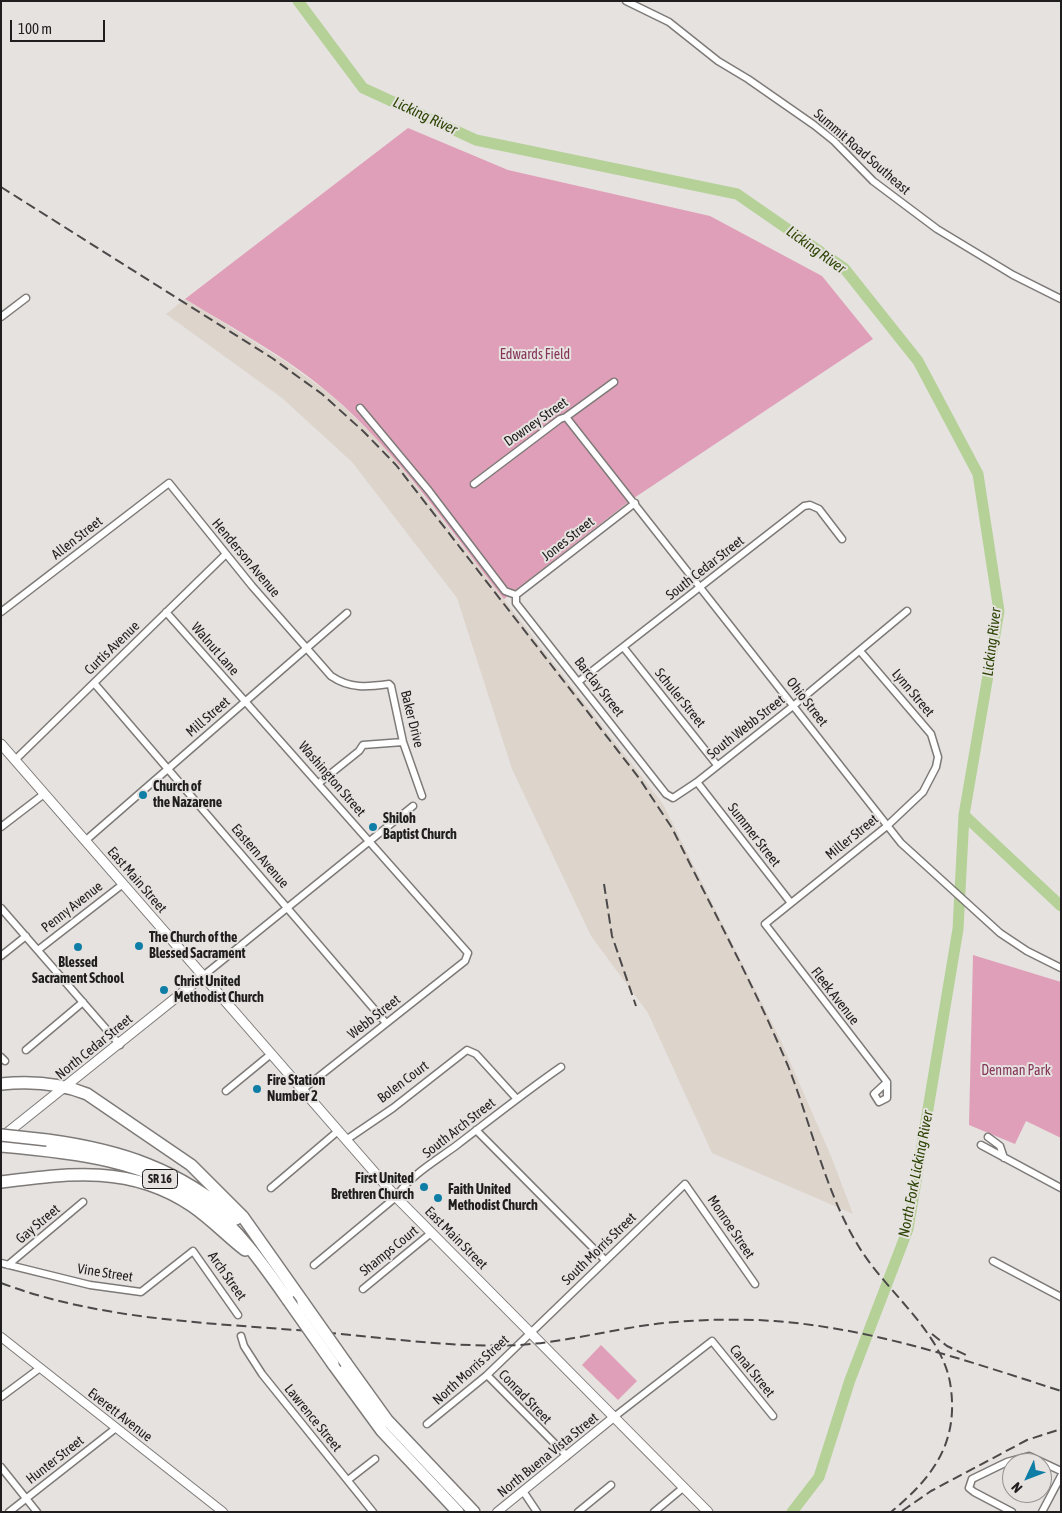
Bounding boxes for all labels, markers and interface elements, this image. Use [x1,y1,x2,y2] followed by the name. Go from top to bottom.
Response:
[12,10,108,42] scale bar
[18,20,52,37] text: 100 m
[390,93,460,139] water label: Licking River
[810,105,914,199] street label: Summit Road Southeast
[783,222,849,278] water label: Licking River
[500,347,570,363] park label: Edwards Field
[501,394,571,450] street label: Downey Street
[48,513,106,563] street label: Allen Street
[538,513,598,565] street label: Jones Street
[208,515,284,601] street label: Henderson Avenue
[663,532,747,604] street label: South Cedar Street
[979,607,1005,677] water label: Licking River
[81,618,143,678] street label: Curtis Avenue
[187,619,243,679] street label: Walnut Lane
[571,654,627,720] street label: Barclay Street
[651,665,709,731] street label: Schuler Street
[888,666,938,720] street label: Lynn Street
[783,674,831,730] street label: Ohio Street
[397,689,427,749] street label: Baker Drive
[704,691,788,763] street label: South Webb Street
[183,693,233,741] street label: Mill Street
[295,738,369,820] street label: Washington Street
[153,779,222,812] place label: Church of the Nazarene
[137,789,149,801] marker: Church of the Nazarene
[724,800,784,870] street label: Summer Street
[383,811,457,844] place label: Shiloh Baptist Church
[822,811,882,863] street label: Miller Street
[228,821,292,891] street label: Eastern Avenue
[367,821,379,833] marker: Shiloh Baptist Church
[104,844,170,916] street label: East Main Street
[38,878,106,936] street label: Penny Avenue
[149,930,245,962] place label: The Church of the Blessed Sacrament
[133,940,145,952] marker: The Church of the Blessed Sacrament
[72,941,84,953] marker: Blessed Sacrament School
[32,955,124,988] place label: Blessed Sacrament School
[807,964,863,1028] street label: Fleek Avenue
[174,974,264,1006] place label: Christ United Methodist Church
[158,984,170,996] marker: Christ United Methodist Church
[344,991,404,1043] street label: Webb Street
[52,1011,136,1083] street label: North Cedar Street
[374,1057,432,1107] street label: Bolen Court
[981,1063,1051,1079] park label: Denman Park
[267,1073,325,1106] place label: Fire Station Number 2
[251,1083,263,1095] marker: Fire Station Number 2
[419,1094,499,1162] street label: South Arch Street
[895,1109,937,1239] water label: North Fork Licking River
[142,1170,178,1188] road number: SR 16
[331,1171,414,1204] place label: First United Brethren Church
[418,1181,430,1193] marker: First United Brethren Church
[448,1182,538,1214] place label: Faith United Methodist Church
[432,1192,444,1204] marker: Faith United Methodist Church
[704,1192,758,1262] street label: Monroe Street
[13,1201,63,1247] street label: Gay Street
[421,1203,491,1273] street label: East Main Street
[558,1209,640,1289] street label: South Morris Street
[356,1222,422,1280] street label: Shamps Court
[204,1248,250,1304] street label: Arch Street
[76,1260,134,1286] street label: Vine Street
[429,1331,513,1409] street label: North Morris Street
[726,1341,778,1401] street label: Canal Street
[495,1366,555,1428] street label: Conrad Street
[281,1381,345,1455] street label: Lawrence Street
[84,1385,156,1445] street label: Everett Avenue
[494,1409,602,1501] street label: North Buena Vista Street
[23,1432,87,1488] street label: Hunter Street
[1002,1453,1052,1503] north arrow
[1008,1479,1025,1496] text: N

